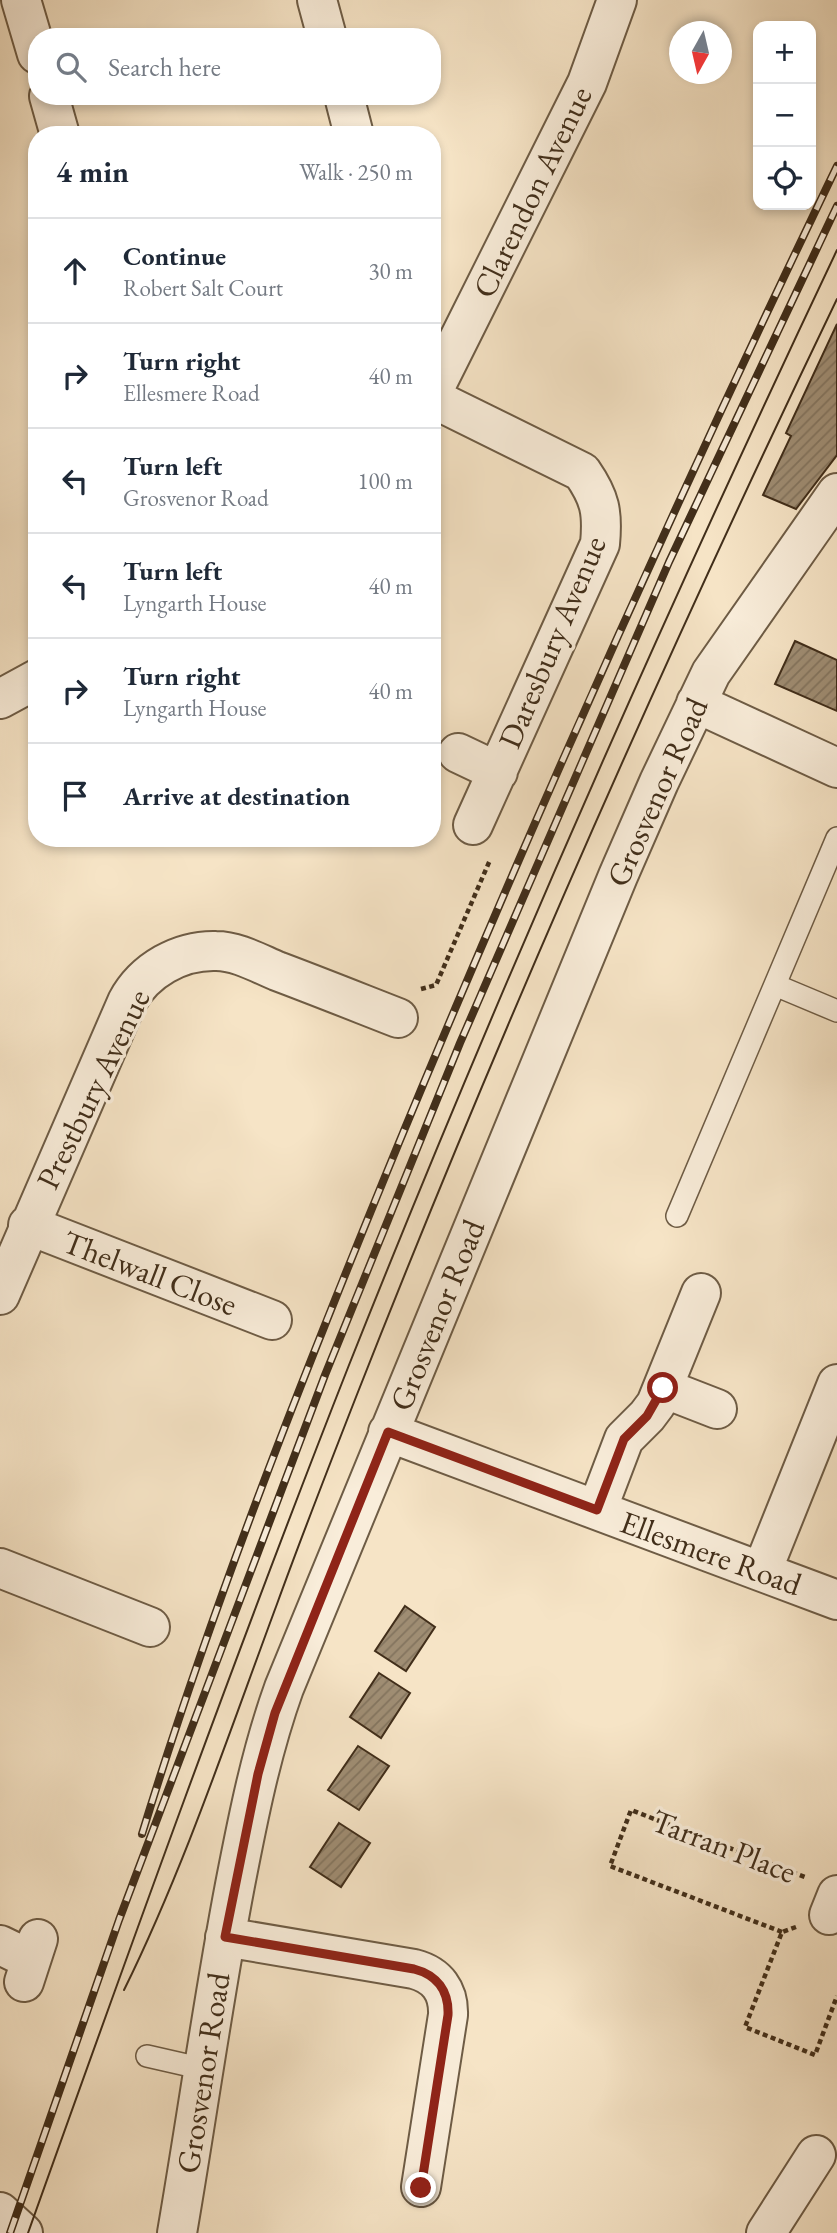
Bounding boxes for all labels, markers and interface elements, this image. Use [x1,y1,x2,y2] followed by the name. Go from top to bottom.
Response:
[669,21,732,84] north arrow
[753,21,816,210] map controls
[753,21,816,84] button: +
[28,28,441,105] search box
[52,48,90,86] icon: search
[108,50,221,84] text: Search here
[463,79,601,305] street label: Clarendon Avenue
[753,84,816,147] button: −
[753,147,816,210] button: locate
[56,152,129,191] text: 4 min
[299,157,413,187] text: Walk · 250 m
[123,239,226,273] text: Continue
[56,252,94,290] icon: ahead
[368,256,413,286] text: 30 m
[123,273,283,303] text: Robert Salt Court
[123,344,241,378] text: Turn right
[56,357,94,395] icon: right
[368,361,413,391] text: 40 m
[123,378,260,408] text: Ellesmere Road
[123,449,222,483] text: Turn left
[56,462,94,500] icon: left
[357,466,413,496] text: 100 m
[123,483,269,513] text: Grosvenor Road
[488,529,616,755] street label: Daresbury Avenue
[123,554,222,588] text: Turn left
[56,567,94,605] icon: left
[368,571,413,601] text: 40 m
[123,588,267,618] text: Lyngarth House
[123,659,241,693] text: Turn right
[56,672,94,710] icon: right
[368,676,413,706] text: 40 m
[597,690,718,893] street label: Grosvenor Road
[123,693,267,723] text: Lyngarth House
[56,777,94,815] icon: arrive
[123,779,350,813] text: Arrive at destination
[26,982,160,1196] street label: Prestbury Avenue
[380,1212,495,1417] street label: Grosvenor Road
[57,1221,243,1325] street label: Thelwall Close
[647,1372,678,1403] route start
[614,1501,808,1606] street label: Ellesmere Road
[646,1799,802,1893] street label: Tarran Place
[166,1969,240,2176] street label: Grosvenor Road
[405,2172,436,2203] route end

